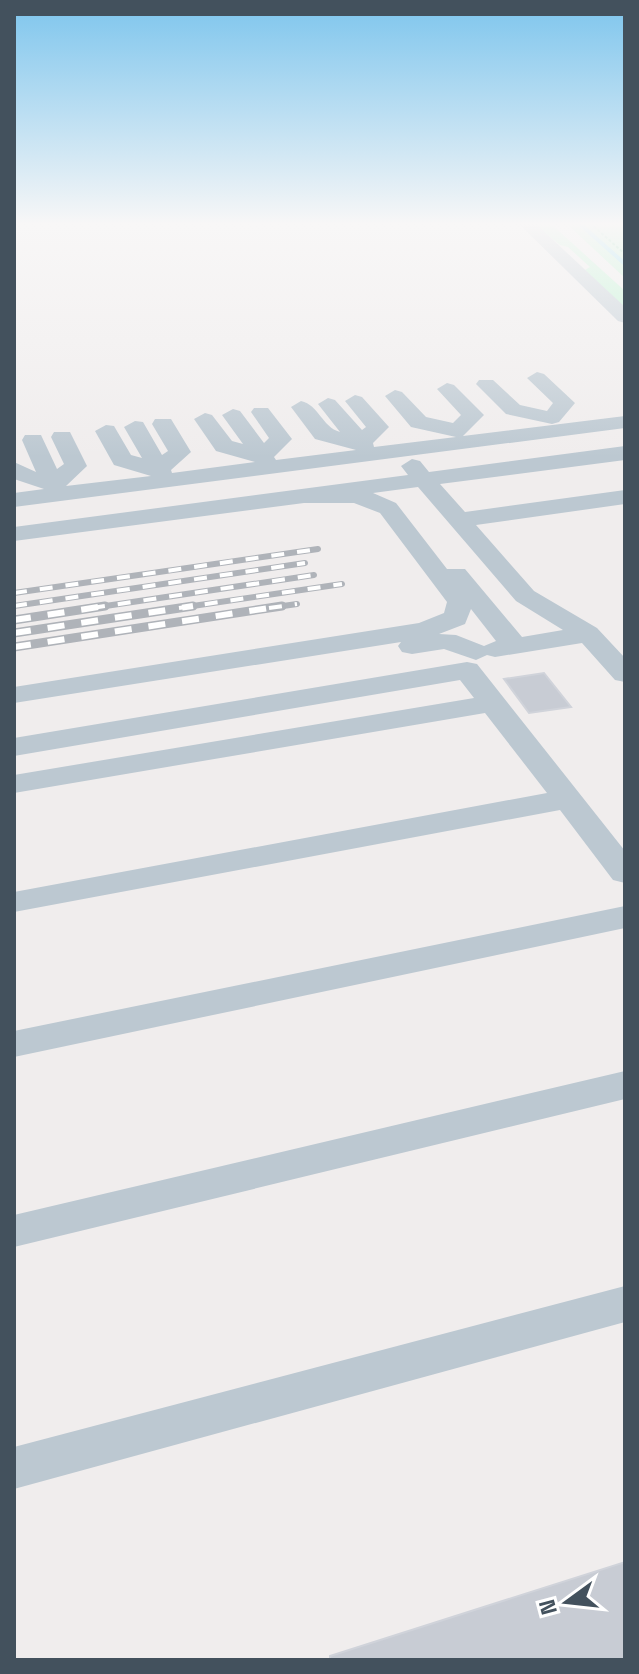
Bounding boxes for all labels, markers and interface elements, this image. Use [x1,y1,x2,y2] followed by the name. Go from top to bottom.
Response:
[527,1562,607,1642] north arrow
[532,1596,563,1618] text: N

